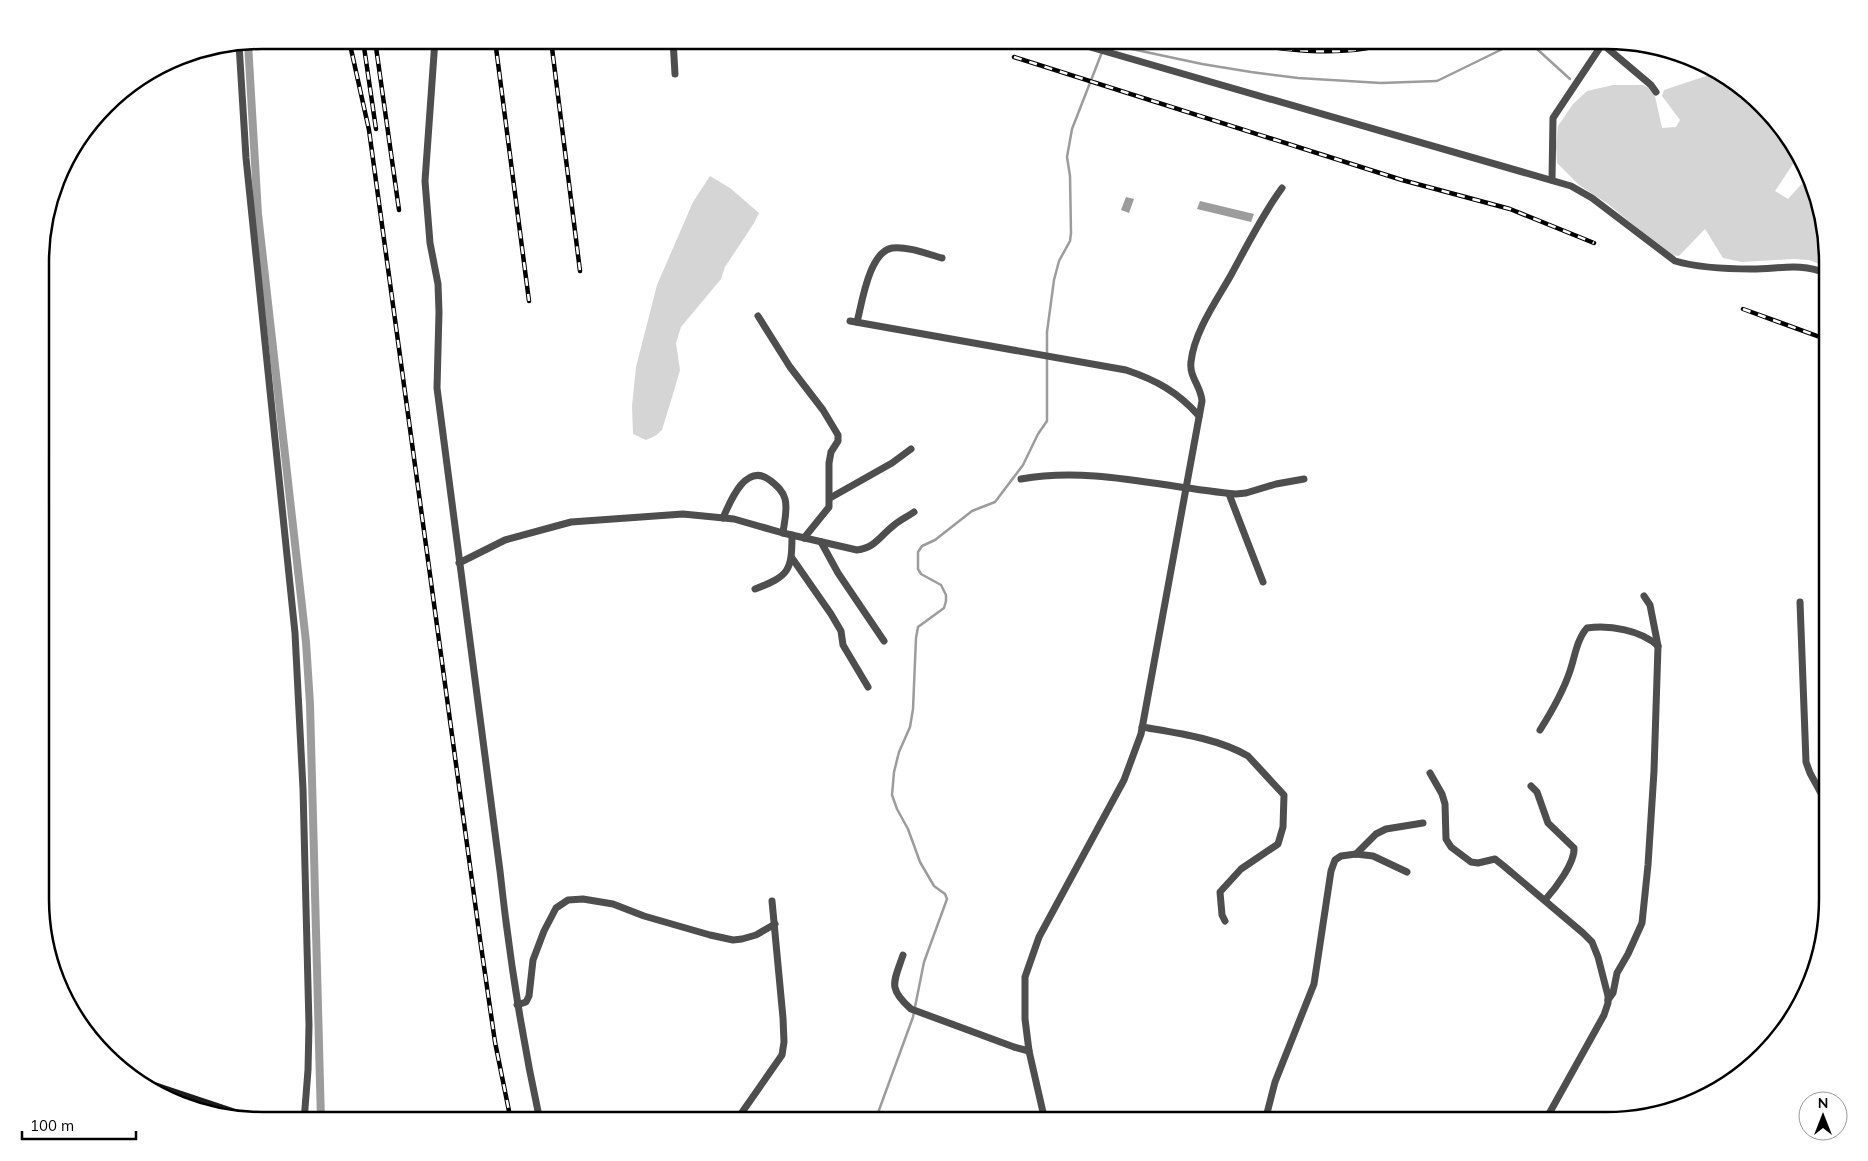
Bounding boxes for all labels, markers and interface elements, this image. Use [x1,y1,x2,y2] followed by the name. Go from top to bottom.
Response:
[1798,1091,1848,1141] north arrow
[1818,1094,1828,1112] text: N
[22,1108,136,1140] scale bar
[30,1116,74,1135] text: 100 m

